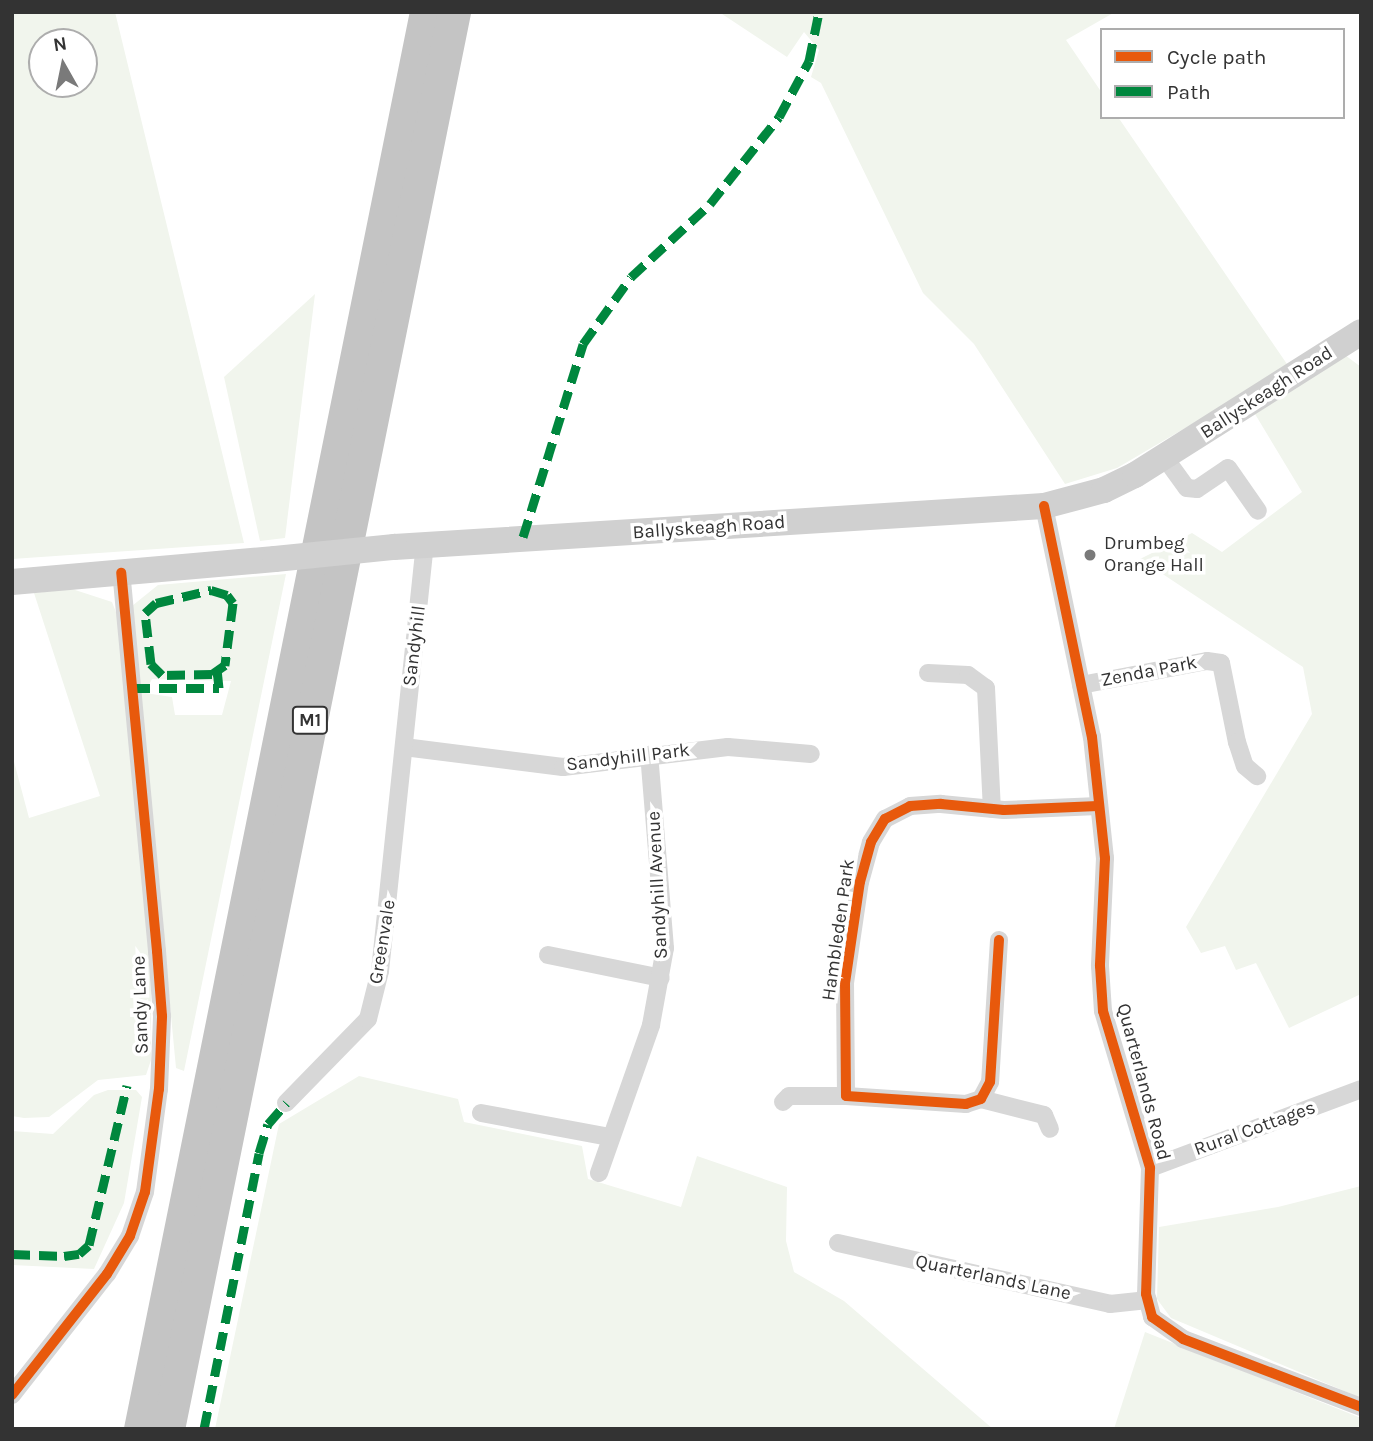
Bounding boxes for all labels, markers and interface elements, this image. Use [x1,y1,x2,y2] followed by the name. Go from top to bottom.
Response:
[28,28,98,98] north arrow
[1100,28,1345,119] legend
[52,32,68,56] text: N
[1167,45,1267,69] text: Cycle path
[1167,80,1211,104] text: Path
[1197,342,1337,444] street label: Ballyskeagh Road
[632,511,786,545] street label: Ballyskeagh Road
[1104,533,1204,577] place label: Drumbeg Orange Hall
[1082,547,1098,563] marker: Drumbeg Orange Hall
[399,604,431,688] street label: Sandyhill
[1099,652,1199,692] street label: Zenda Park
[291,706,329,734] road number: M1
[565,739,691,777] street label: Sandyhill Park
[643,810,673,960] street label: Sandyhill Avenue
[818,858,860,1002] street label: Hambleden Park
[365,898,401,986] street label: Greenvale
[128,955,154,1055] street label: Sandy Lane
[1111,1001,1175,1163] street label: Quarterlands Road
[1191,1096,1319,1162] street label: Rural Cottages
[913,1250,1073,1306] street label: Quarterlands Lane

